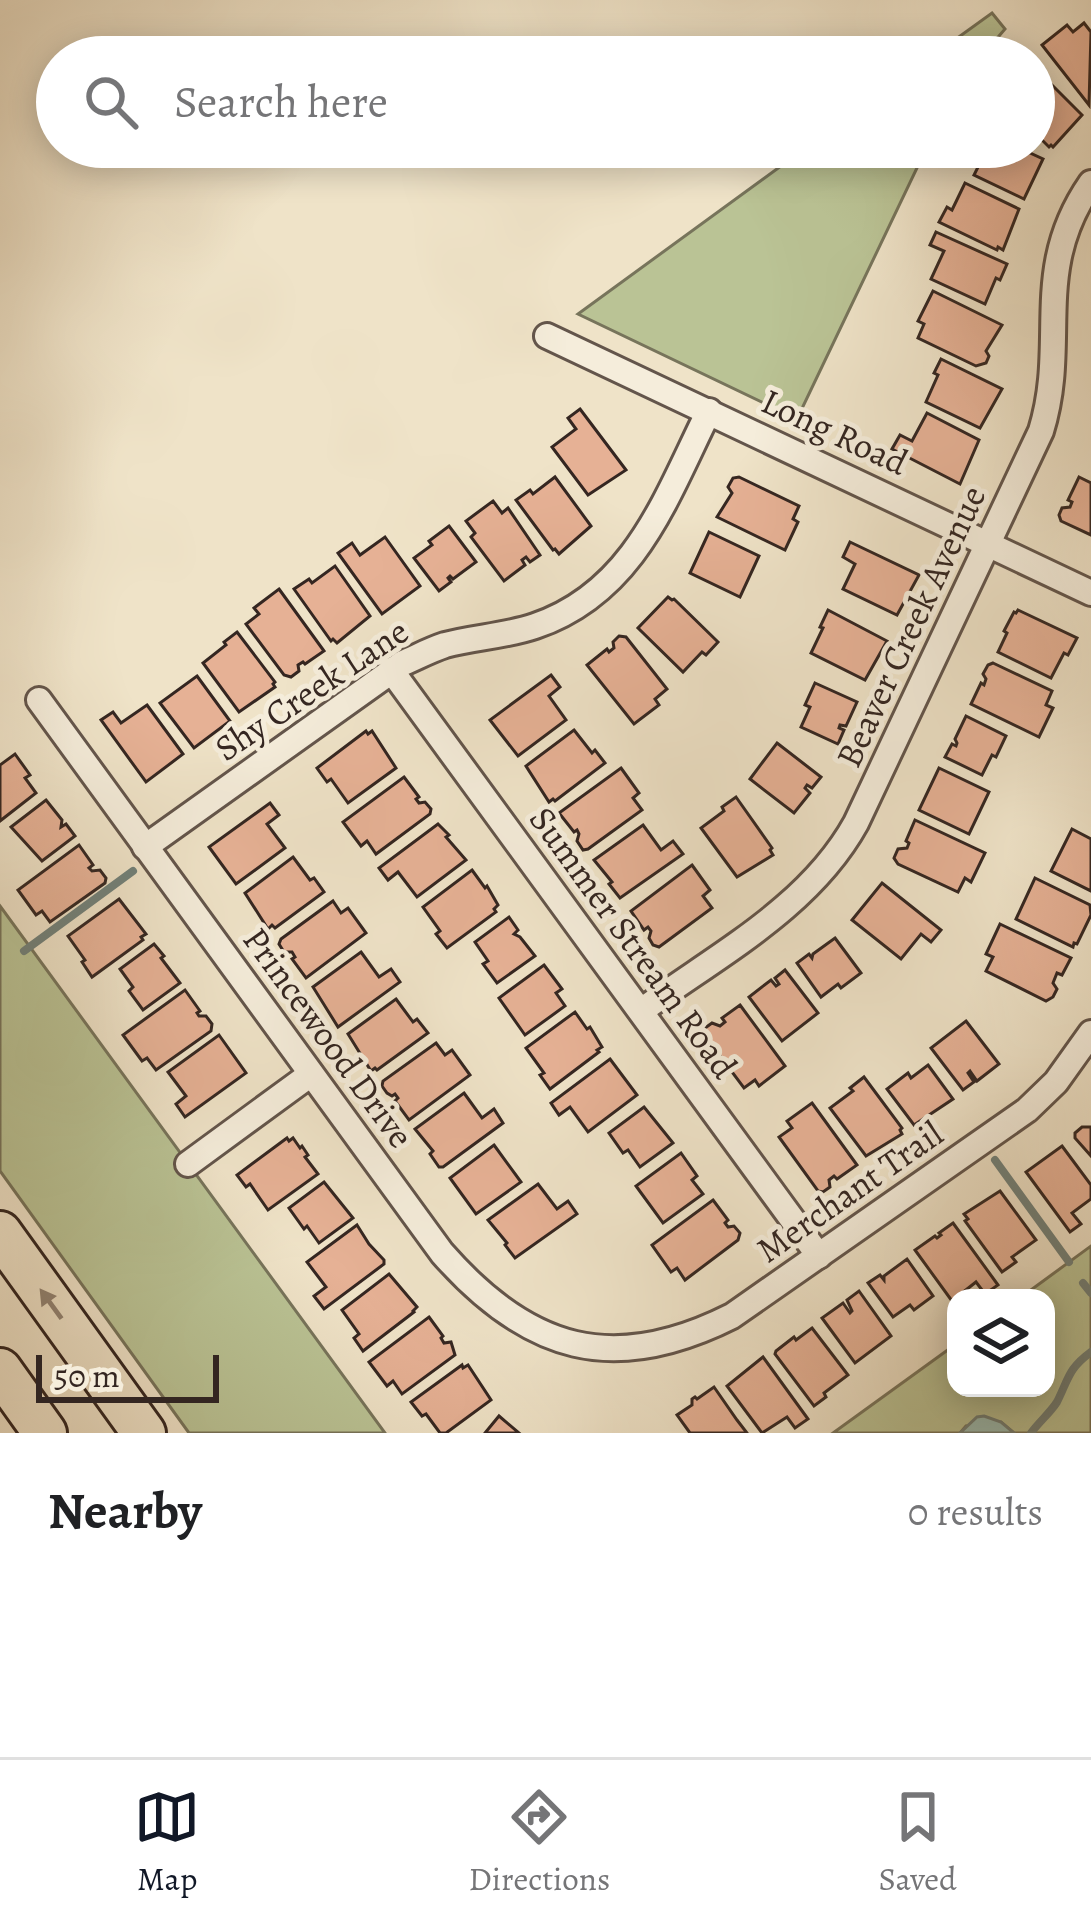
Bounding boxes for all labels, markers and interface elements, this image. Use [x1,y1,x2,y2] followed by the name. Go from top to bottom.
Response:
[36,36,1055,168] search box
[78,69,144,135] icon: search
[174,71,388,133] text: Search here
[754,376,916,487] street label: Long Road
[824,477,997,775] street label: Beaver Creek Avenue
[205,607,418,772] street label: Shy Creek Lane
[518,796,749,1089] street label: Summer Stream Road
[232,917,425,1158] street label: Princewood Drive
[746,1109,952,1274] street label: Merchant Trail
[40,1288,63,1320] one-way arrow
[947,1289,1055,1397] map controls
[947,1289,1055,1397] button: layers
[36,1349,219,1402] scale bar
[54,1353,120,1398] text: 50 m
[48,1476,202,1546] text: Nearby
[908,1485,1043,1538] text: 0 results
[134,1784,200,1901] tab: Map
[469,1784,610,1901] tab: Directions
[879,1784,957,1901] tab: Saved

